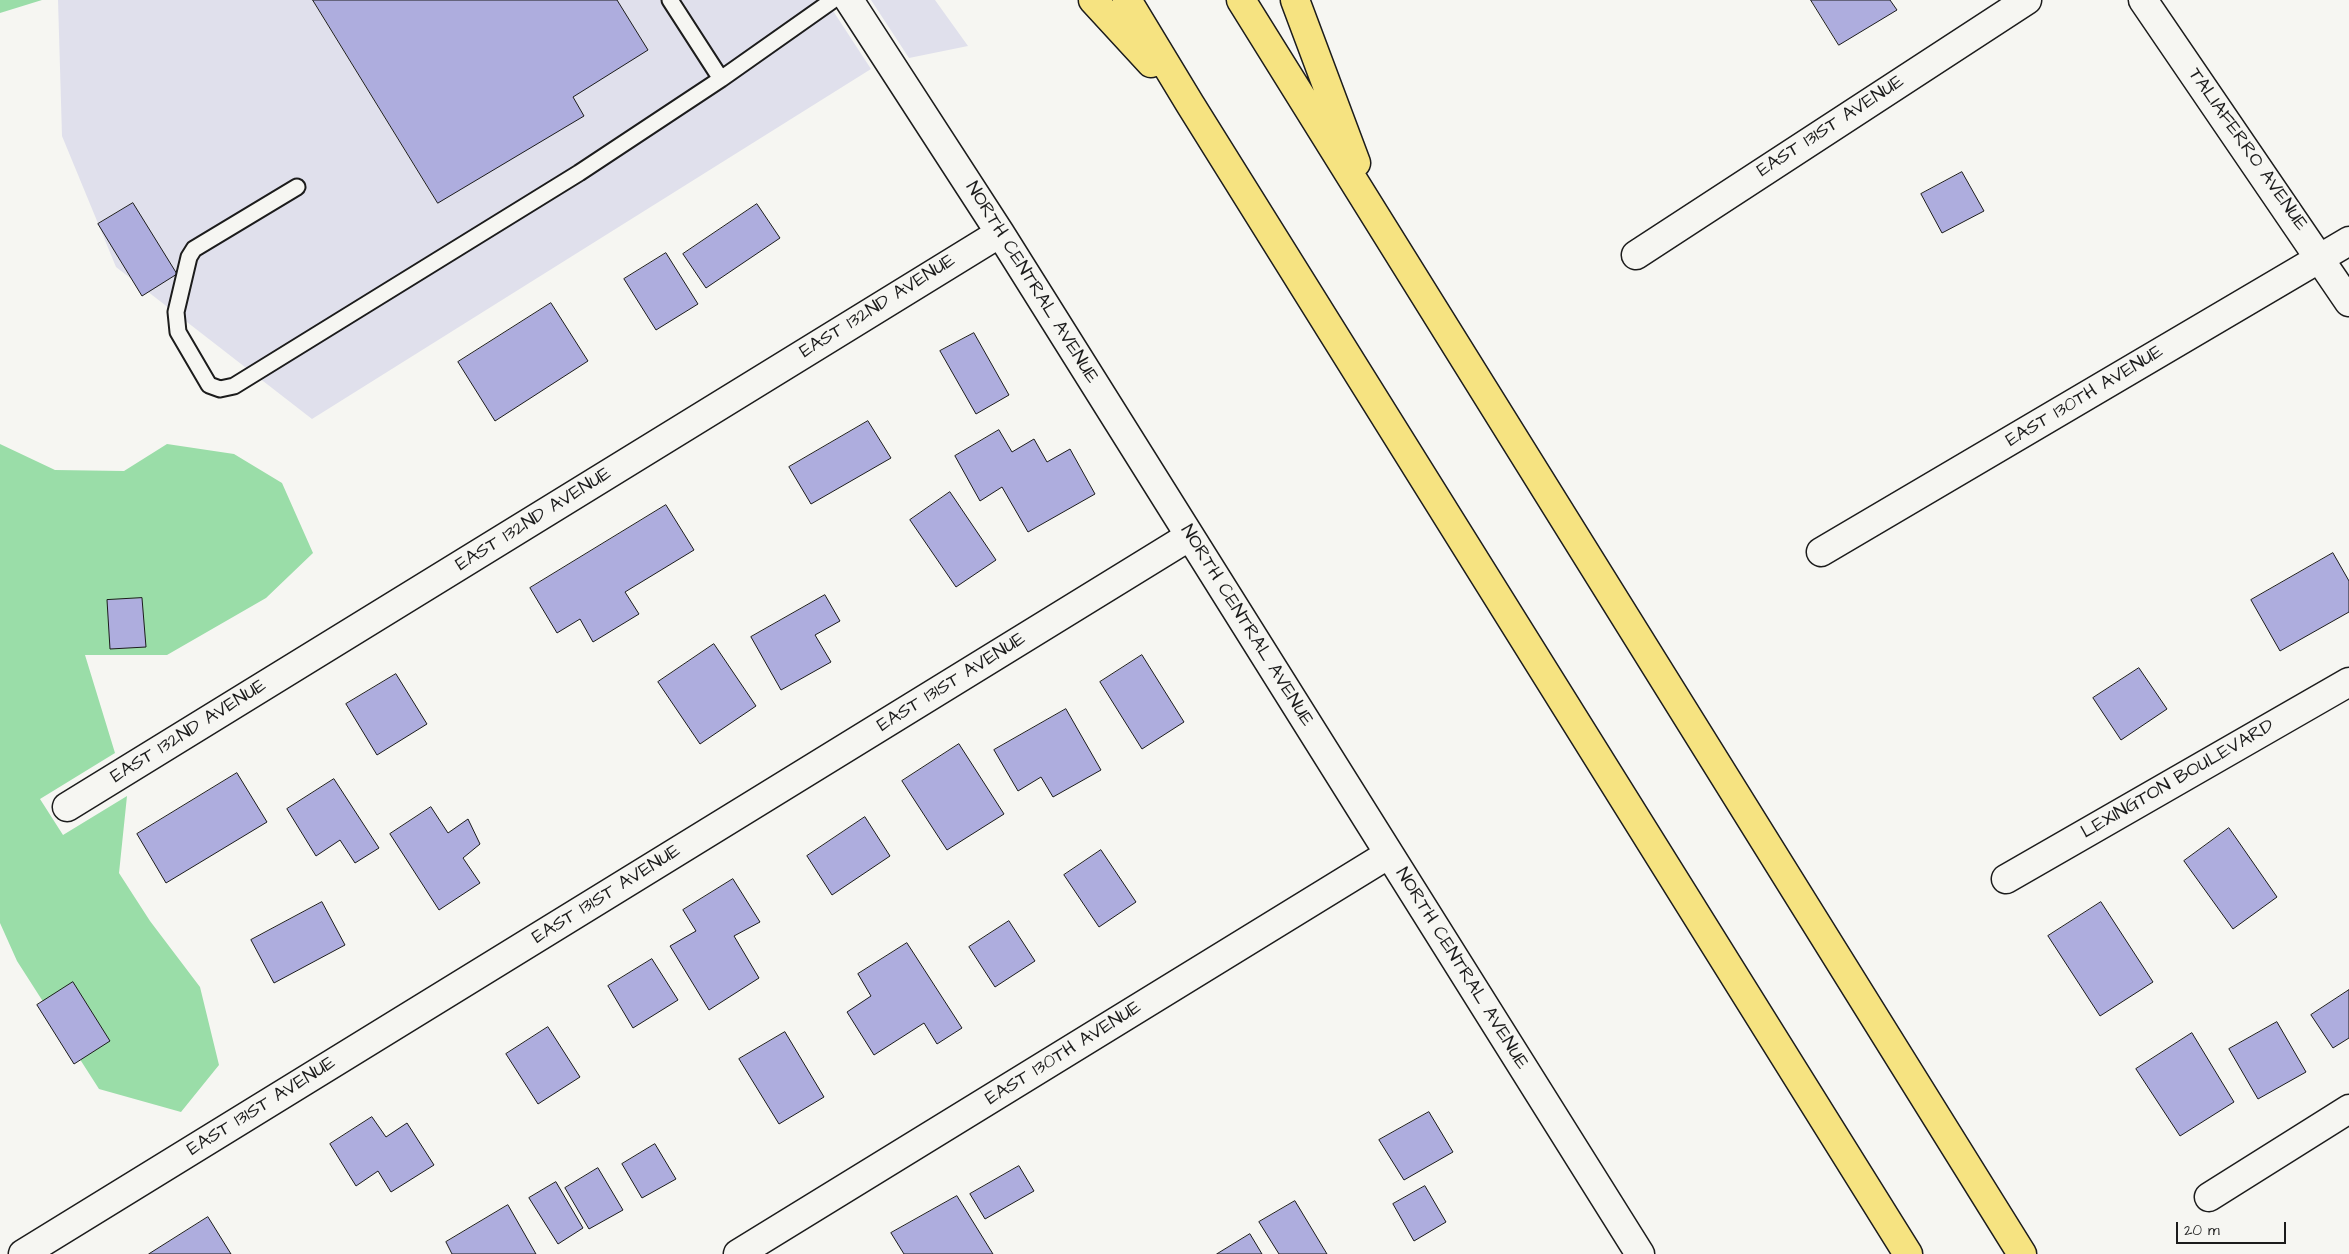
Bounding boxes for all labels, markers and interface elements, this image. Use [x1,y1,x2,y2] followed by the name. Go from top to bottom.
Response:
[2182,64,2312,236] street label: TALIAFERRO AVENUE
[1753,71,1909,183] street label: EAST 131ST AVENUE
[960,178,1102,388] street label: NORTH CENTRAL AVENUE
[796,250,960,364] street label: EAST 132ND AVENUE
[2002,341,2168,453] street label: EAST 130TH AVENUE
[452,463,616,577] street label: EAST 132ND AVENUE
[1175,521,1317,731] street label: NORTH CENTRAL AVENUE
[874,628,1030,738] street label: EAST 131ST AVENUE
[107,675,271,789] street label: EAST 132ND AVENUE
[2077,715,2279,845] street label: LEXINGTON BOULEVARD
[529,840,685,950] street label: EAST 131ST AVENUE
[1390,864,1532,1074] street label: NORTH CENTRAL AVENUE
[982,997,1146,1111] street label: EAST 130TH AVENUE
[184,1052,340,1162] street label: EAST 131ST AVENUE
[2179,1212,2289,1244] scale bar
[2184,1220,2220,1241] text: 20 m

